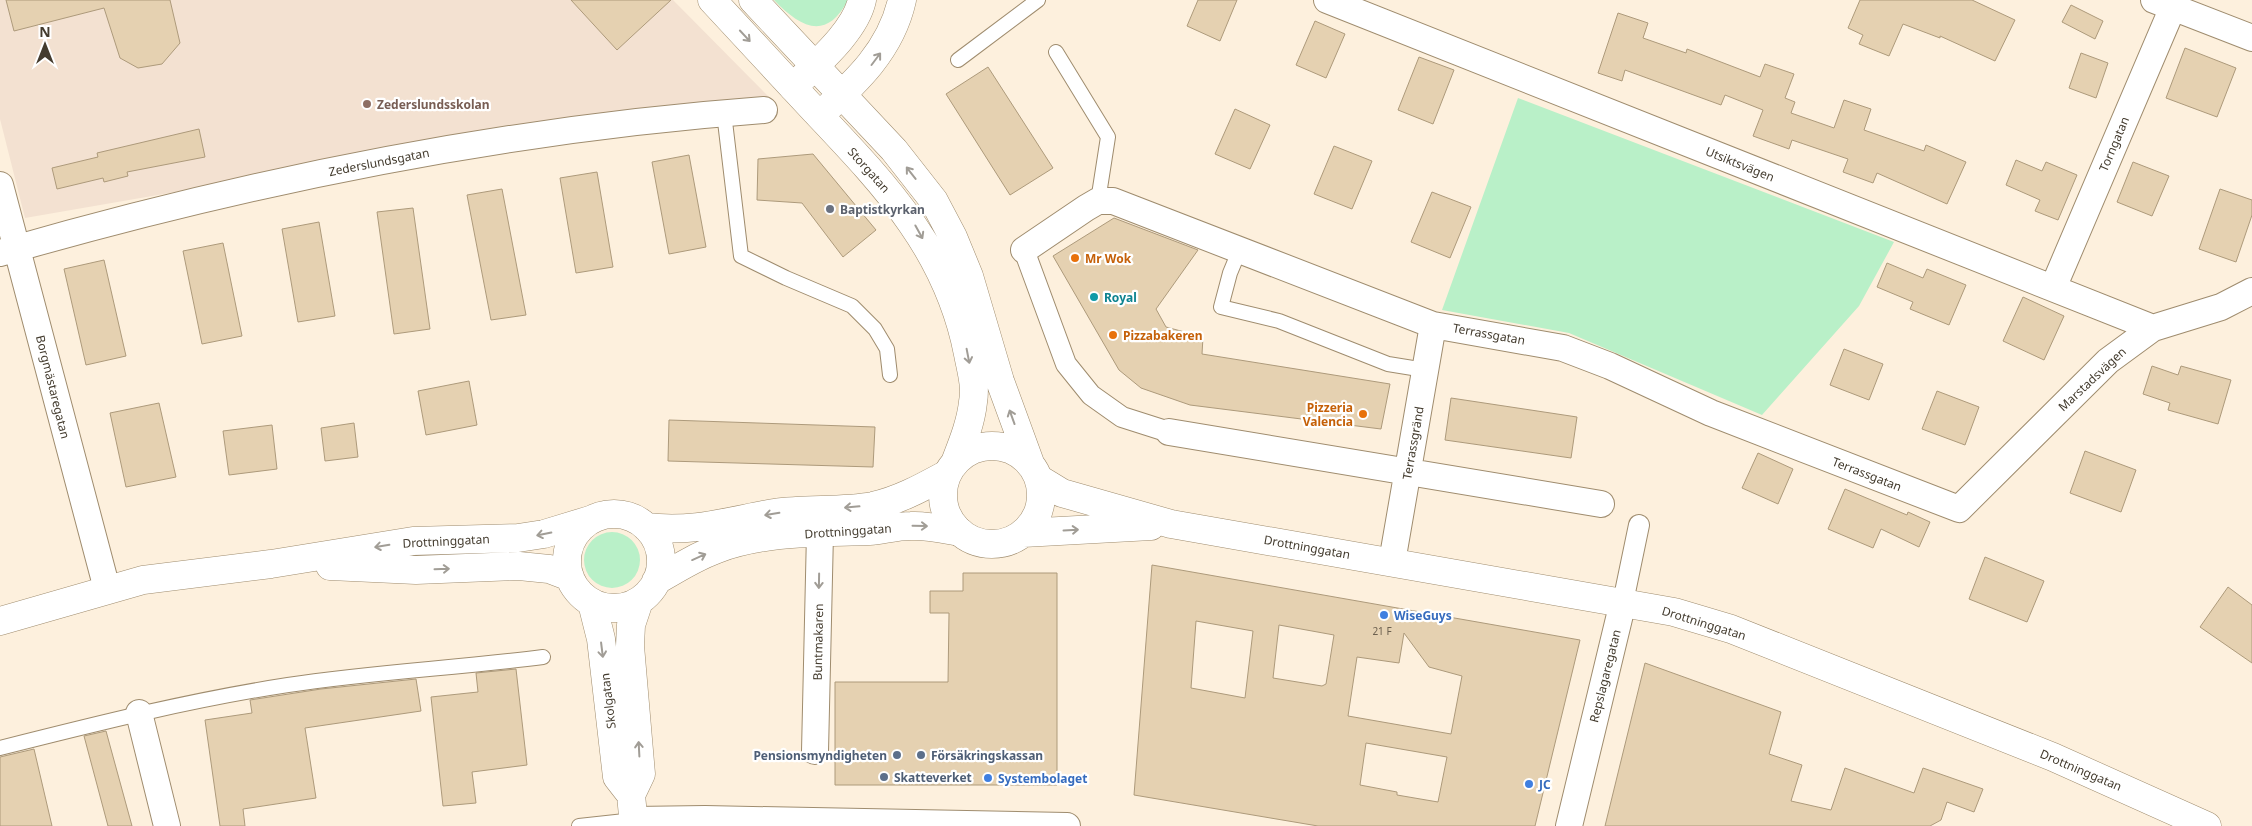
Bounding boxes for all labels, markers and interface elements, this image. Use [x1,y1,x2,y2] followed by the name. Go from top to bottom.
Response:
[20,20,70,70] north arrow
[39,22,51,41] text: N
[739,29,751,42] one-way arrow
[870,53,881,66] one-way arrow
[377,96,490,113] place label: Zederslundsskolan
[361,98,373,110] marker: Zederslundsskolan
[2095,114,2133,174] street label: Torngatan
[1703,142,1777,186] street label: Utsiktsvägen
[327,144,431,180] street label: Zederslundsgatan
[844,144,894,196] street label: Storgatan
[906,166,917,179] one-way arrow
[840,201,925,218] place label: Baptistkyrkan
[824,203,836,215] marker: Baptistkyrkan
[914,225,924,240] one-way arrow
[1085,250,1132,267] place label: Mr Wok
[1069,252,1081,264] marker: Mr Wok
[1104,289,1137,306] place label: Royal
[1088,291,1100,303] marker: Royal
[1452,319,1526,349] street label: Terrassgatan
[1123,327,1203,344] place label: Pizzabakeren
[1107,329,1119,341] marker: Pizzabakeren
[32,333,74,441] street label: Borgmästaregatan
[2054,343,2130,415] street label: Marstadsvägen
[964,347,973,363] one-way arrow
[1303,399,1353,430] place label: Pizzeria Valencia
[1398,405,1428,481] street label: Terrassgränd
[1357,408,1369,420] marker: Pizzeria Valencia
[1007,410,1016,425] one-way arrow
[1830,453,1904,495] street label: Terrassgatan
[845,503,861,512] one-way arrow
[764,510,780,520] one-way arrow
[804,519,892,543] street label: Drottninggatan
[912,521,928,531] one-way arrow
[1063,526,1079,535] one-way arrow
[402,530,490,552] street label: Drottninggatan
[536,530,552,539] one-way arrow
[1263,531,1351,563] street label: Drottninggatan
[374,541,390,551] one-way arrow
[691,552,706,562] one-way arrow
[434,564,450,573] one-way arrow
[814,573,823,589] one-way arrow
[1660,602,1748,644] street label: Drottninggatan
[809,603,827,681] street label: Buntmakaren
[1394,607,1452,624] place label: WiseGuys
[1378,609,1390,621] marker: WiseGuys
[1372,624,1392,638] house number: 21 F
[1585,628,1625,724] street label: Repslagaregatan
[597,642,607,658] one-way arrow
[596,672,620,730] street label: Skolgatan
[635,741,644,757] one-way arrow
[2037,745,2125,795] street label: Drottninggatan
[753,747,887,764] place label: Pensionsmyndigheten
[931,747,1043,764] place label: Försäkringskassan
[891,749,903,761] marker: Pensionsmyndigheten
[915,749,927,761] marker: Försäkringskassan
[894,769,972,786] place label: Skatteverket
[998,770,1087,787] place label: Systembolaget
[878,771,890,783] marker: Skatteverket
[982,772,994,784] marker: Systembolaget
[1538,776,1551,793] place label: JC
[1523,778,1535,790] marker: JC

